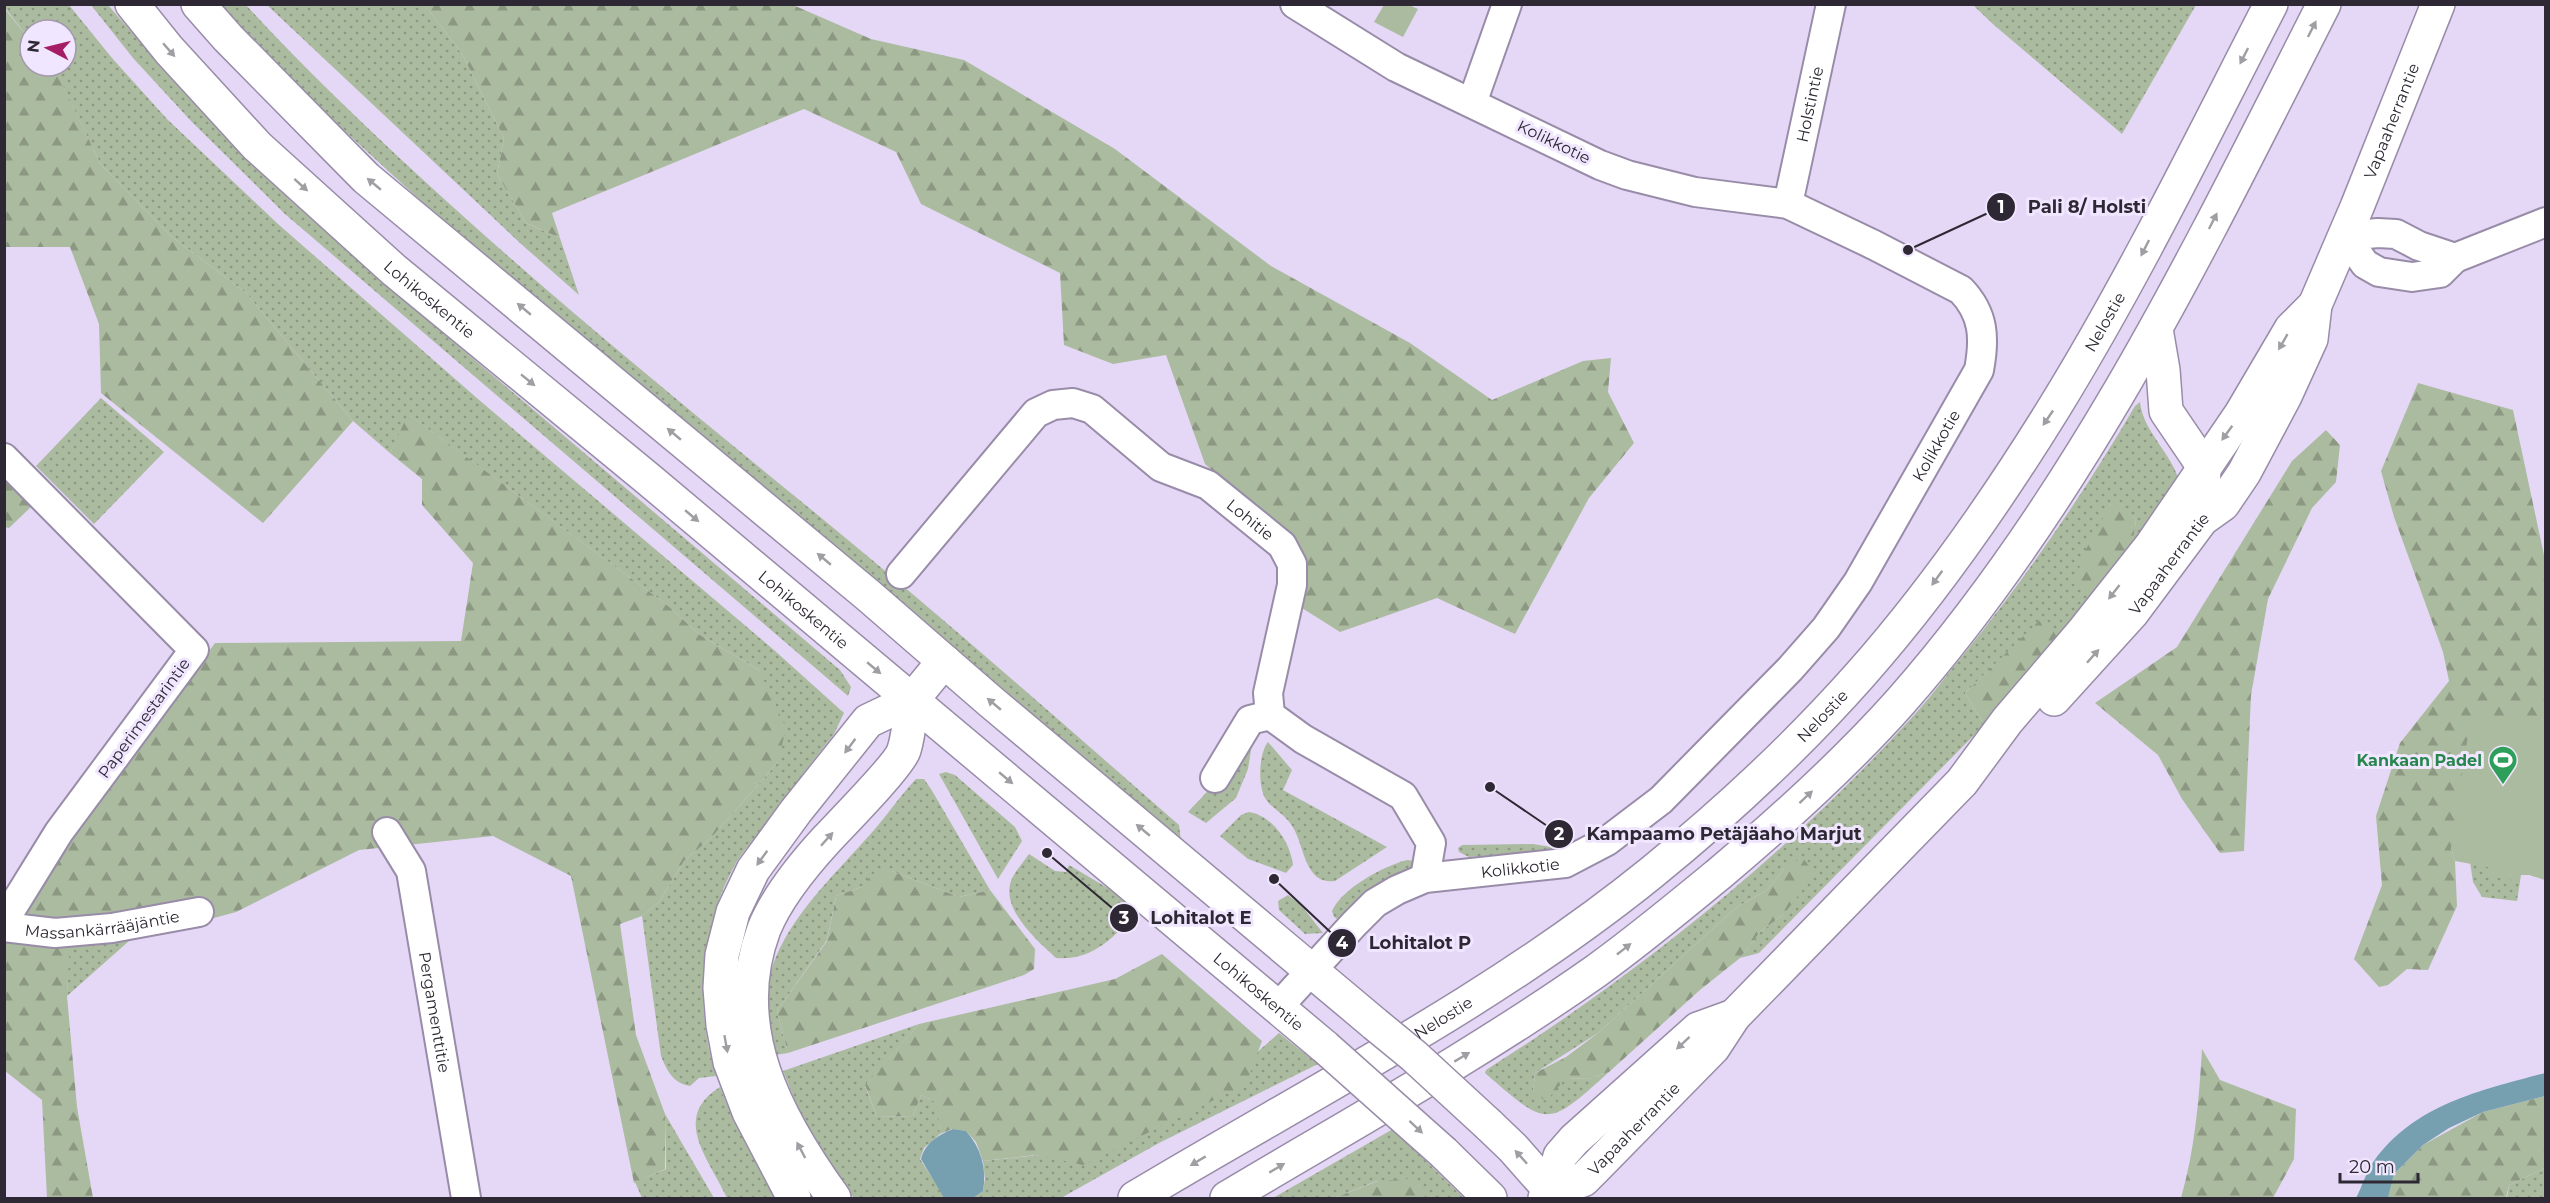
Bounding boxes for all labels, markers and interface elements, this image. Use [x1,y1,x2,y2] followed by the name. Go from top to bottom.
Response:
[18,18,78,78] north arrow
[2306,20,2316,38] one-way arrow
[23,39,44,54] text: N
[162,42,175,57] one-way arrow
[2239,48,2249,65] one-way arrow
[2360,60,2423,181] street label: Vapaaherrantie
[1792,64,1827,144] street label: Holstintie
[1514,116,1594,168] street label: Kolikkotie
[293,178,308,192] one-way arrow
[366,178,382,191] one-way arrow
[1986,189,2159,225] callout: Pali 8/ Holsti
[1997,196,2005,218] text: 1
[2028,196,2146,218] text: Pali 8/ Holsti
[2208,213,2218,230] one-way arrow
[2140,240,2150,257] one-way arrow
[380,256,479,342] street label: Lohikoskentie
[2080,289,2129,355] street label: Nelostie
[516,303,532,316] one-way arrow
[2278,334,2289,350] one-way arrow
[520,374,536,387] one-way arrow
[1908,406,1964,484] street label: Kolikkotie
[2042,409,2054,425] one-way arrow
[2221,425,2233,441] one-way arrow
[667,428,682,441] one-way arrow
[1223,495,1278,544] street label: Lohitie
[2125,508,2212,618] street label: Vapaaherrantie
[684,509,700,522] one-way arrow
[816,553,831,565] one-way arrow
[755,566,853,653] street label: Lohikoskentie
[1931,569,1943,585] one-way arrow
[2108,584,2121,600] one-way arrow
[2086,649,2099,664] one-way arrow
[94,654,194,782] street label: Paperimestarintie
[866,661,881,674] one-way arrow
[1793,686,1852,746] street label: Nelostie
[986,698,1002,711] one-way arrow
[844,738,856,753] one-way arrow
[2487,744,2519,786] sports icon: Kankaan Padel
[2356,751,2482,770] place label: Kankaan Padel
[998,772,1014,785] one-way arrow
[1799,790,1814,804] one-way arrow
[1544,816,1874,852] callout: Kampaamo Petäjäaho Marjut
[1554,823,1565,845] text: 2
[1586,823,1862,845] text: Kampaamo Petäjäaho Marjut
[1136,824,1151,837] one-way arrow
[820,832,833,847] one-way arrow
[756,850,768,865] one-way arrow
[1480,854,1560,881] street label: Kolikkotie
[1109,900,1264,936] callout: Lohitalot E
[24,906,181,943] street label: Massankärrääjäntie
[1118,907,1130,929] text: 3
[1150,907,1252,929] text: Lohitalot E
[1327,925,1484,961] callout: Lohitalot P
[1336,932,1349,954] text: 4
[1369,932,1471,954] text: Lohitalot P
[1617,943,1632,955] one-way arrow
[1210,948,1308,1034] street label: Lohikoskentie
[415,950,454,1074] street label: Pergamenttitie
[1410,992,1476,1043] street label: Nelostie
[722,1034,731,1053] one-way arrow
[1676,1036,1691,1049] one-way arrow
[1454,1052,1470,1063] one-way arrow
[1584,1078,1684,1179] street label: Vapaaherrantie
[1409,1120,1423,1134] one-way arrow
[796,1141,806,1158] one-way arrow
[2340,1146,2418,1184] scale bar
[1515,1150,1528,1165] one-way arrow
[1190,1155,1206,1166] one-way arrow
[2349,1156,2395,1178] text: 20 m
[1269,1163,1285,1174] one-way arrow

